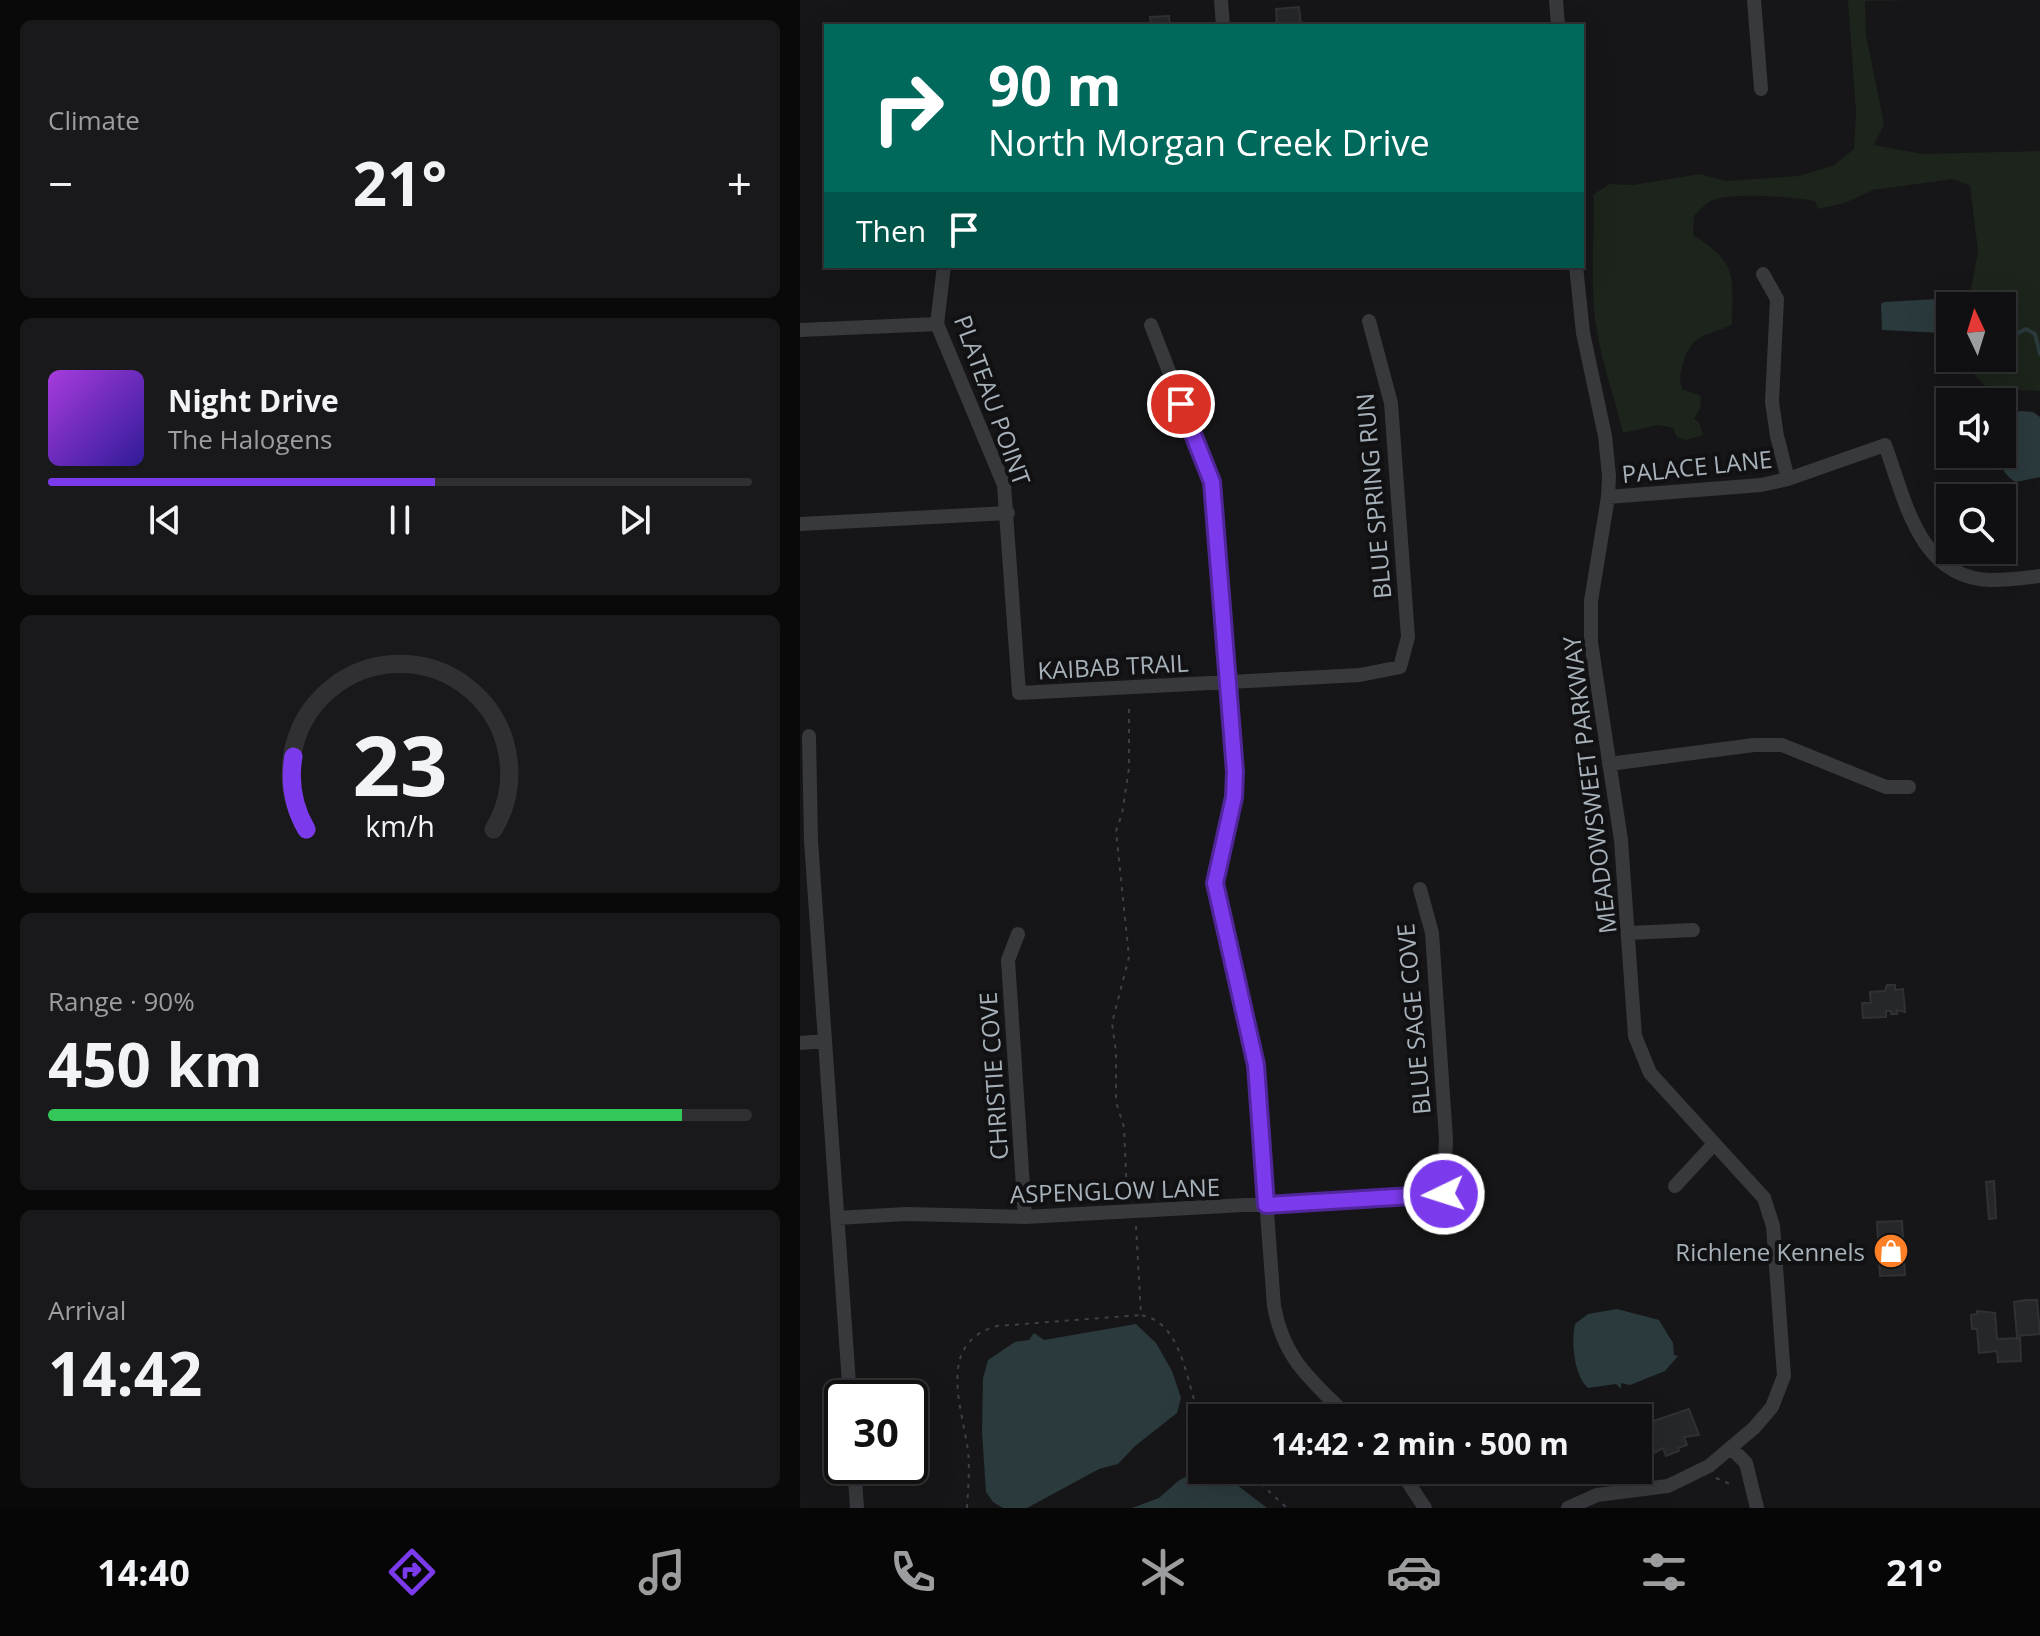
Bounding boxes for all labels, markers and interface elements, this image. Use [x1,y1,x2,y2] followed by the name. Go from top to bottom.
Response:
[988,46,1122,122] text: 90 m
[856,56,960,160] icon: right
[48,102,140,138] text: Climate
[988,118,1430,167] text: North Morgan Creek Drive
[353,142,447,224] text: 21°
[48,153,73,213] text: −
[727,153,752,213] text: +
[942,208,986,252] icon: arrive
[856,210,926,251] text: Then
[1936,292,2016,372] north arrow
[1936,292,2016,564] map controls
[947,310,1039,490] street label: PLATEAU POINT
[1147,370,1215,438] pin
[168,380,339,421] text: Night Drive
[1159,382,1203,426] icon: arrive
[1936,388,2016,468] button: sound
[1348,392,1398,600] street label: BLUE SPRING RUN
[168,421,333,457] text: The Halogens
[1620,442,1774,490] street label: PALACE LANE
[1936,484,2016,564] button: search
[143,498,187,542] icon: previous
[378,498,422,542] icon: pause
[613,498,657,542] icon: next
[1554,634,1624,936] street label: MEADOWSWEET PARKWAY
[1037,646,1189,686] street label: KAIBAB TRAIL
[352,707,448,820] text: 23
[365,806,435,845] text: km/h
[1388,922,1438,1116] street label: BLUE SAGE COVE
[48,983,195,1019] text: Range · 90%
[971,991,1015,1161] street label: CHRISTIE COVE
[48,1023,263,1105] text: 450 km
[1402,1152,1486,1236] position arrow
[1009,1170,1221,1210] street label: ASPENGLOW LANE
[1872,1232,1910,1270] shop icon: Richlene Kennels
[1675,1235,1865,1268] place label: Richlene Kennels
[48,1292,126,1328] text: Arrival
[48,1332,202,1414] text: 14:42
[824,1380,928,1484] speed limit sign: 30
[1271,1423,1569,1464] text: 14:42 · 2 min · 500 m
[384,1544,440,1600] icon: directions
[634,1544,690,1600] icon: music
[885,1544,941,1600] icon: phone
[1135,1544,1191,1600] icon: climate
[1386,1544,1442,1600] icon: car
[1636,1544,1692,1600] icon: filters
[97,1548,190,1597] text: 14:40
[1886,1548,1943,1597] text: 21°

